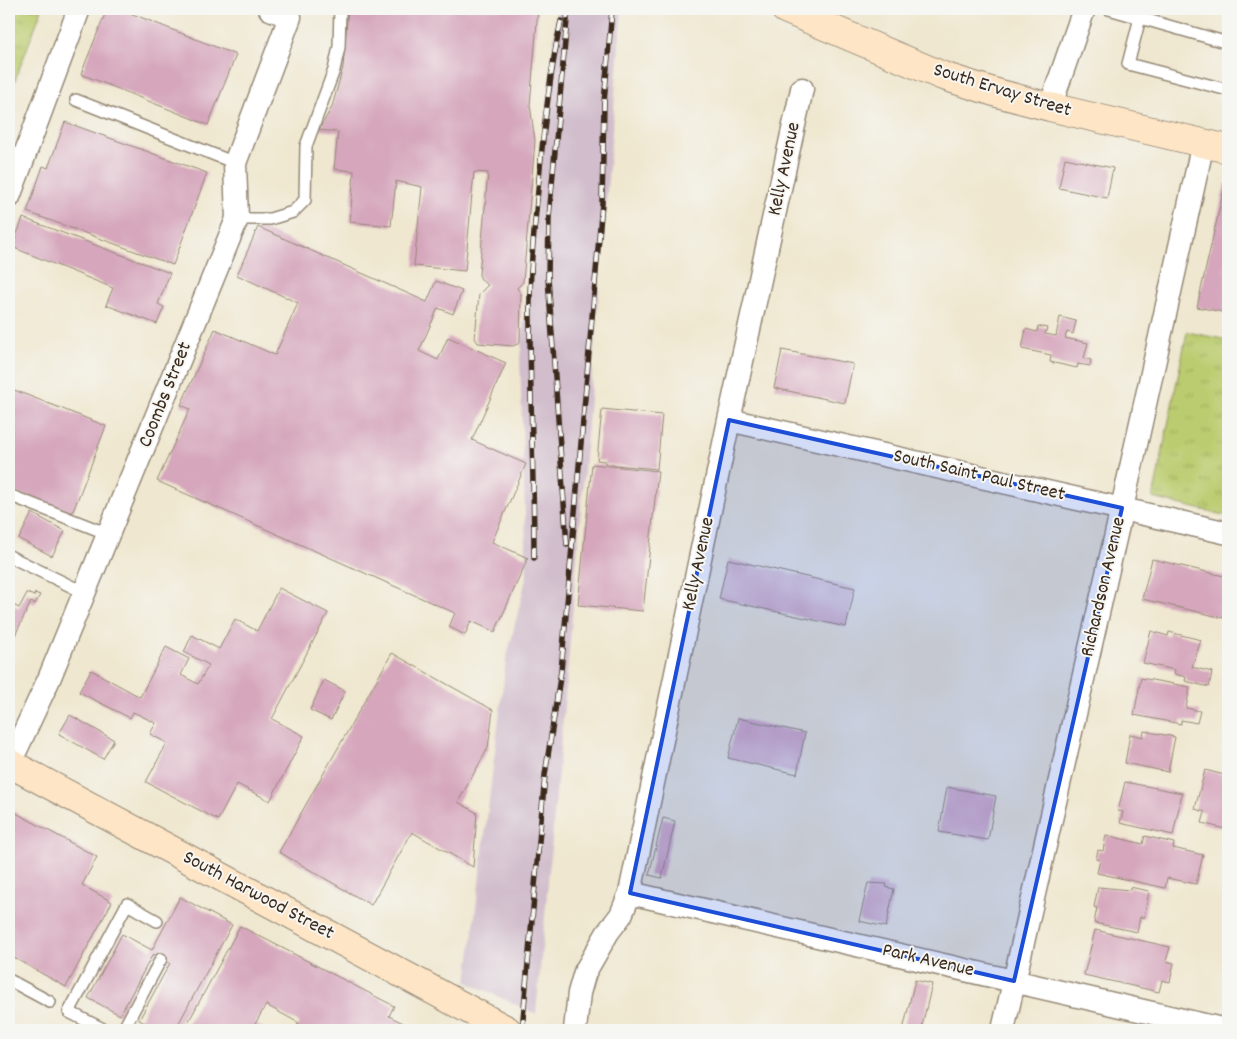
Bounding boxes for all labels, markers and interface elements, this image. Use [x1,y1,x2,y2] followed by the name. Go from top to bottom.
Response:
[930,57,1074,125] street label: South Ervay Street
[761,119,809,218] street label: Kelly Avenue
[132,338,200,452] street label: Coombs Street
[890,443,1068,509] street label: South Saint Paul Street
[675,514,723,613] street label: Kelly Avenue
[1074,514,1134,660] street label: Richardson Avenue
[177,844,339,948] street label: South Harwood Street
[879,937,977,985] street label: Park Avenue

